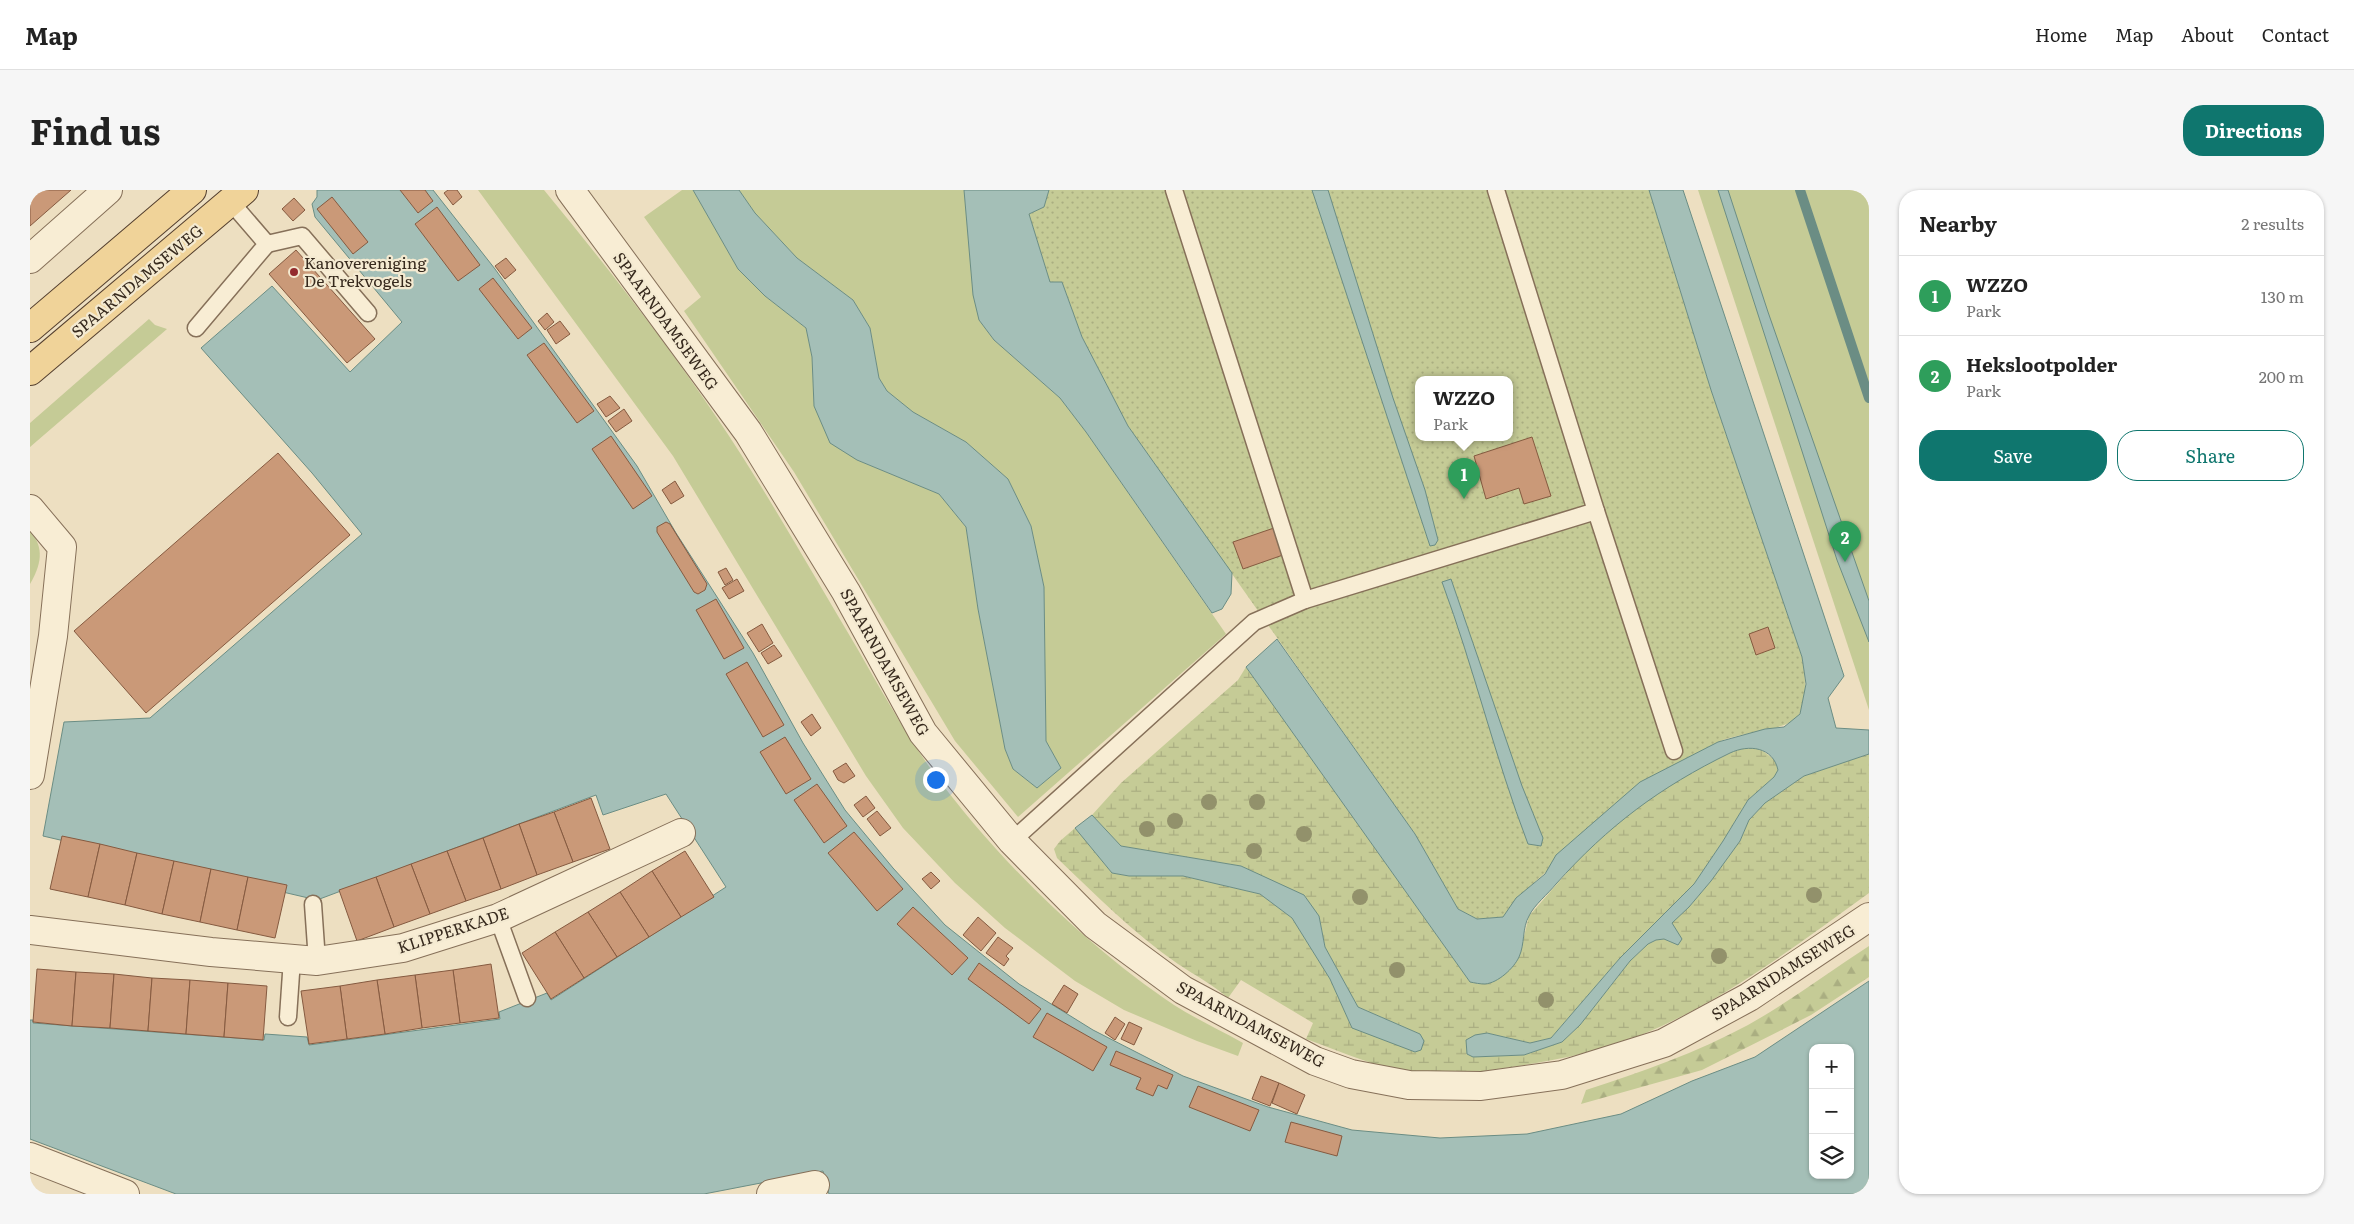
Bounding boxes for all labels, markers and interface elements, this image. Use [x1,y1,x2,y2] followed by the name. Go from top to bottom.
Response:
[25,17,78,52] text: Map
[2035,21,2087,48] text: Home
[2115,21,2153,48] text: Map
[2181,21,2234,48] text: About
[2262,21,2329,48] text: Contact
[30,104,160,156] text: Find us
[2183,105,2324,156] button: Directions
[1919,207,1997,238] text: Nearby
[2241,211,2304,235] text: 2 results
[65,218,207,343] street label: SPAARNDAMSEWEG
[608,246,725,394] street label: SPAARNDAMSEWEG
[304,250,426,292] place label: Kanovereniging De Trekvogels
[288,266,300,278] marker: Kanovereniging De Trekvogels
[1966,270,2028,298] text: WZZO
[1932,284,1938,308] text: 1
[2261,284,2304,308] text: 130 m
[1966,298,2001,322] text: Park
[1966,350,2117,378] text: Hekslootpolder
[1931,364,1939,388] text: 2
[2259,364,2304,388] text: 200 m
[1415,376,1513,441] popup
[1966,378,2001,402] text: Park
[1433,383,1495,411] text: WZZO
[1433,411,1468,435] text: Park
[1919,430,2107,481] button: Save
[2117,430,2304,481] button: Share
[1448,458,1480,499] pin: 1
[1829,521,1861,562] pin: 2
[835,583,936,740] street label: SPAARNDAMSEWEG
[923,767,949,793] your location
[394,900,512,958] street label: KLIPPERKADE
[1706,917,1859,1025] street label: SPAARNDAMSEWEG
[1173,974,1330,1073] street label: SPAARNDAMSEWEG
[1809,1044,1854,1179] map controls
[1809,1044,1854,1089] button: +
[1809,1089,1854,1134] button: −
[1809,1134,1854,1179] button: layers

